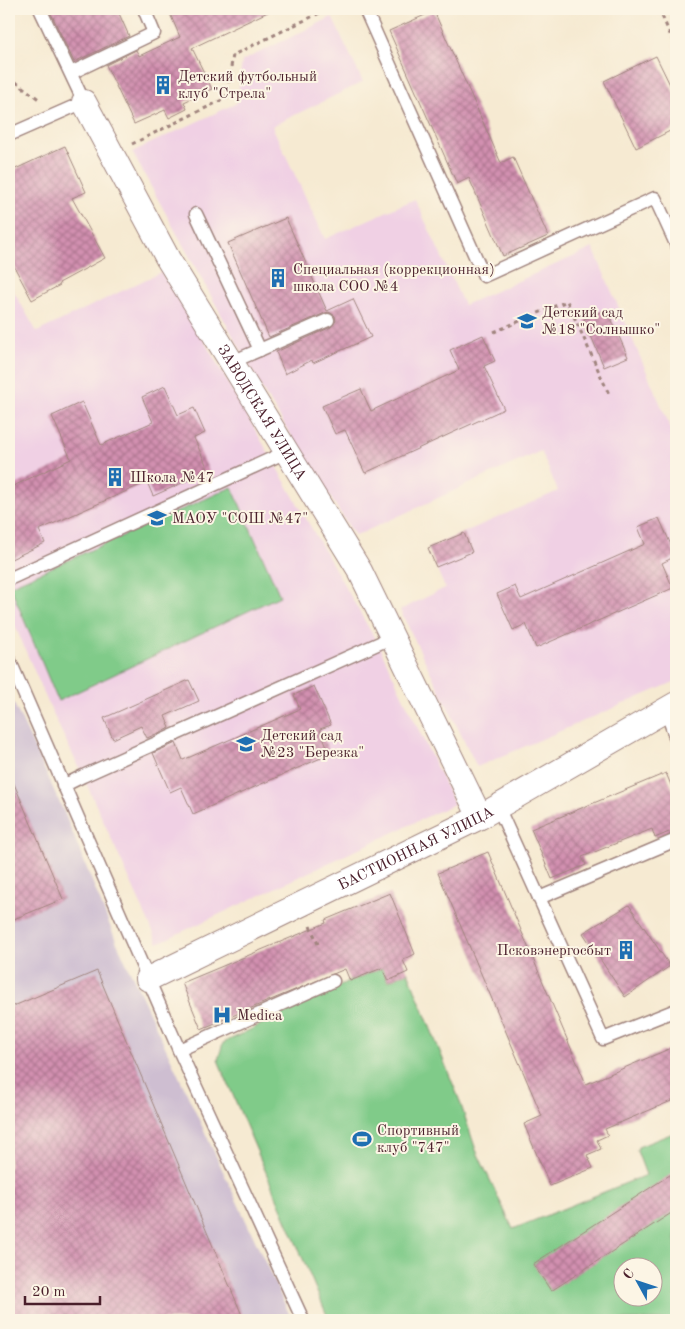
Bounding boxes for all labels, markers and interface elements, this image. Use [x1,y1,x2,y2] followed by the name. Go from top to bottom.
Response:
[178,70,317,102] place label: Детский футбольный клуб "Стрела"
[152,74,174,96] building icon: Детский футбольный клуб "Стрела"
[293,263,495,295] place label: Специальная (коррекционная) школа СОО №4
[267,267,289,289] building icon: Специальная (коррекционная) школа СОО №4
[542,306,660,338] place label: Детский сад №18 "Солнышко"
[516,310,538,332] school or university icon: Детский сад №18 "Солнышко"
[214,343,309,484] street label: ЗАВОДСКАЯ УЛИЦА
[104,466,126,488] building icon: Школа №47
[130,471,214,486] place label: Школа №47
[146,507,168,529] school or university icon: МАОУ "СОШ №47"
[172,512,308,527] place label: МАОУ "СОШ №47"
[261,729,364,761] place label: Детский сад №23 "Березка"
[235,733,257,755] school or university icon: Детский сад №23 "Березка"
[336,804,497,894] street label: БАСТИОННАЯ УЛИЦА
[615,939,637,961] building icon: Псковэнергосбыт
[497,944,611,959] place label: Псковэнергосбыт
[211,1004,233,1026] hospital icon: Medica
[237,1009,283,1024] place label: Medica
[377,1124,459,1156] place label: Спортивный клуб "747"
[351,1128,373,1150] sports icon: Спортивный клуб "747"
[612,1256,662,1306] north arrow
[620,1266,637,1282] text: С
[25,1274,100,1306] scale bar
[32,1285,66,1300] text: 20 m

